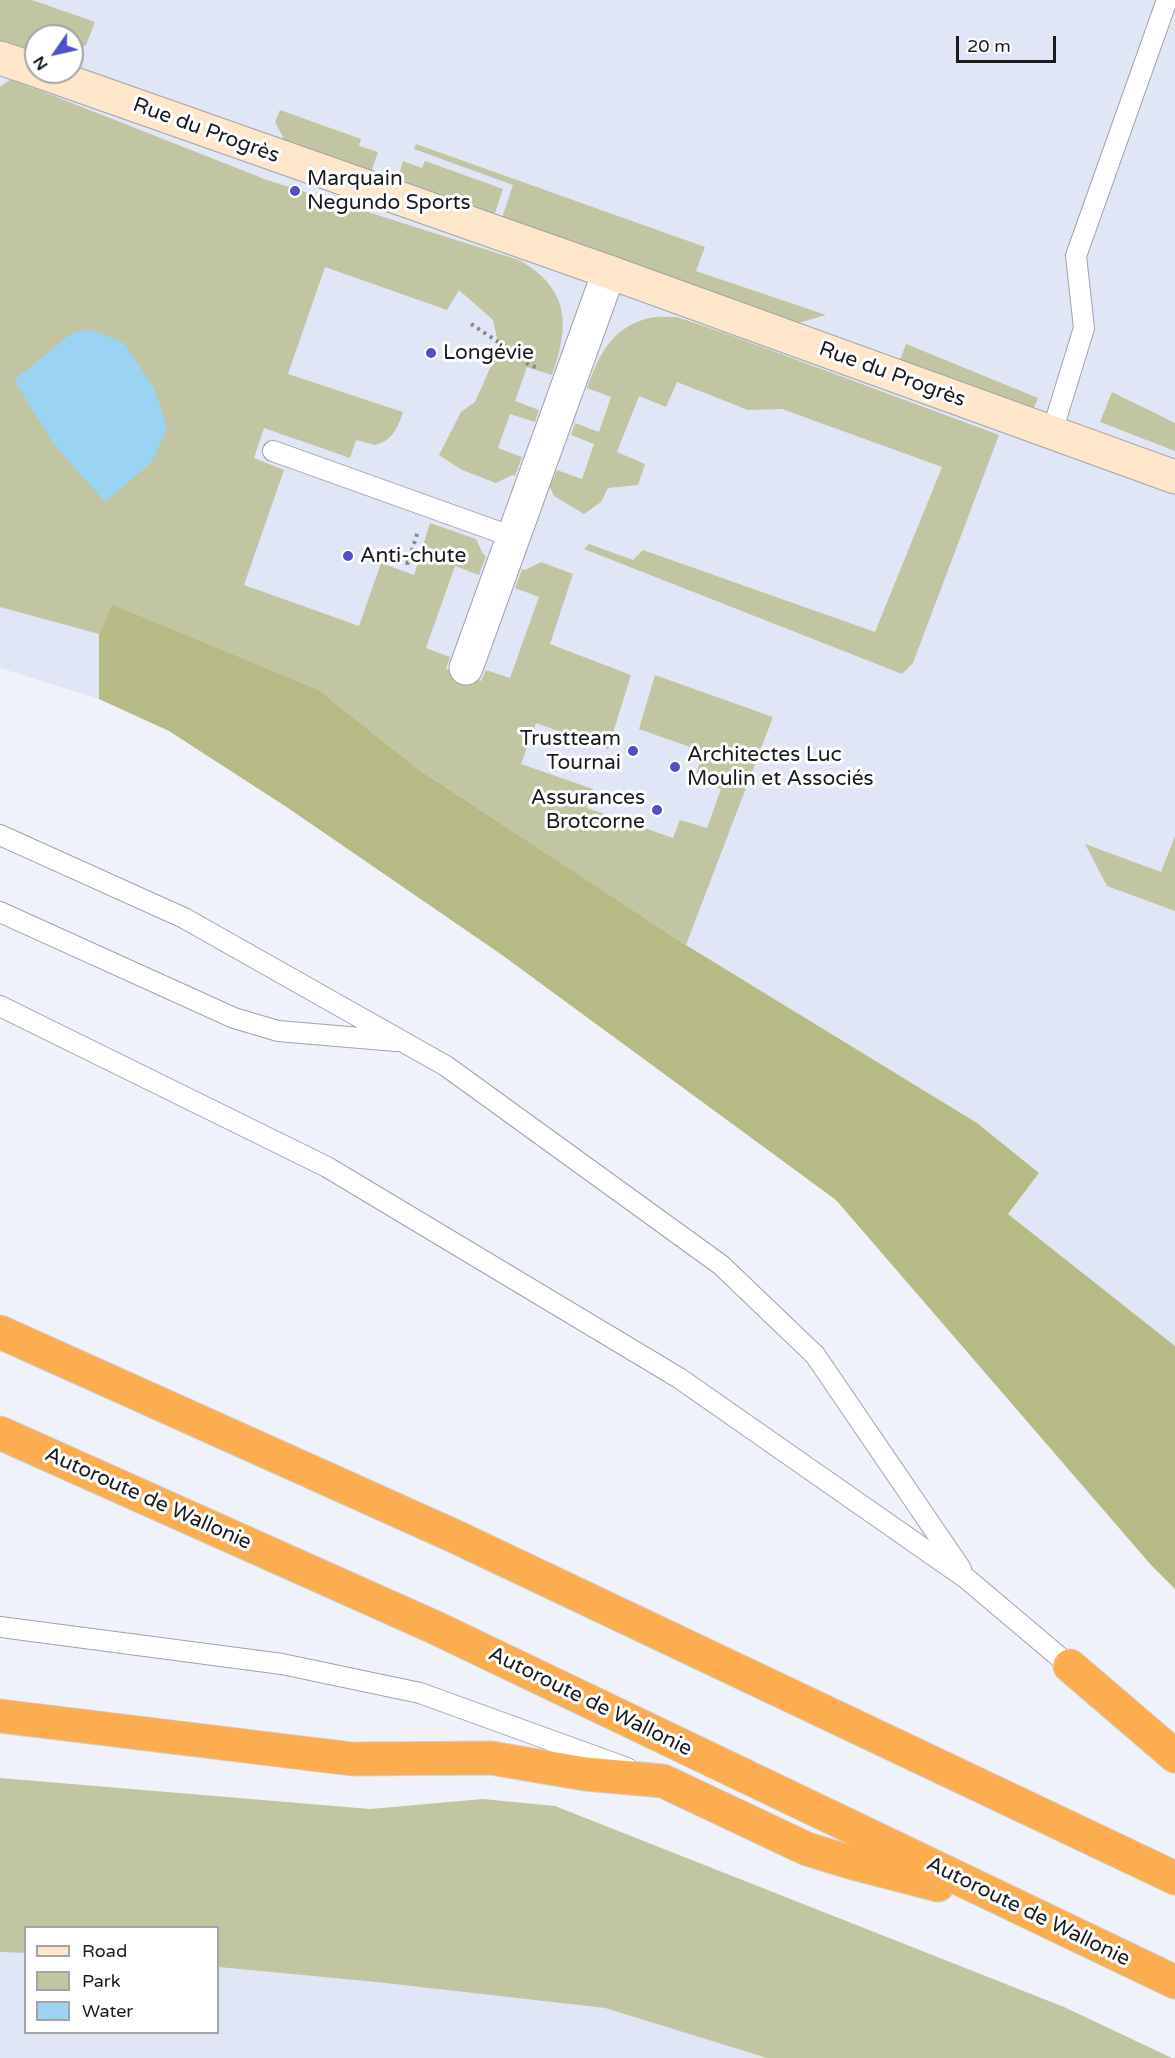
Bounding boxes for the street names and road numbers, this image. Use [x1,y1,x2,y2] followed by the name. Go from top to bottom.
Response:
[129,93,283,169] street label: Rue du Progrès
[815,337,969,413] street label: Rue du Progrès
[41,1442,255,1556] street label: Autoroute de Wallonie
[484,1642,696,1762] street label: Autoroute de Wallonie
[922,1852,1134,1972] street label: Autoroute de Wallonie

